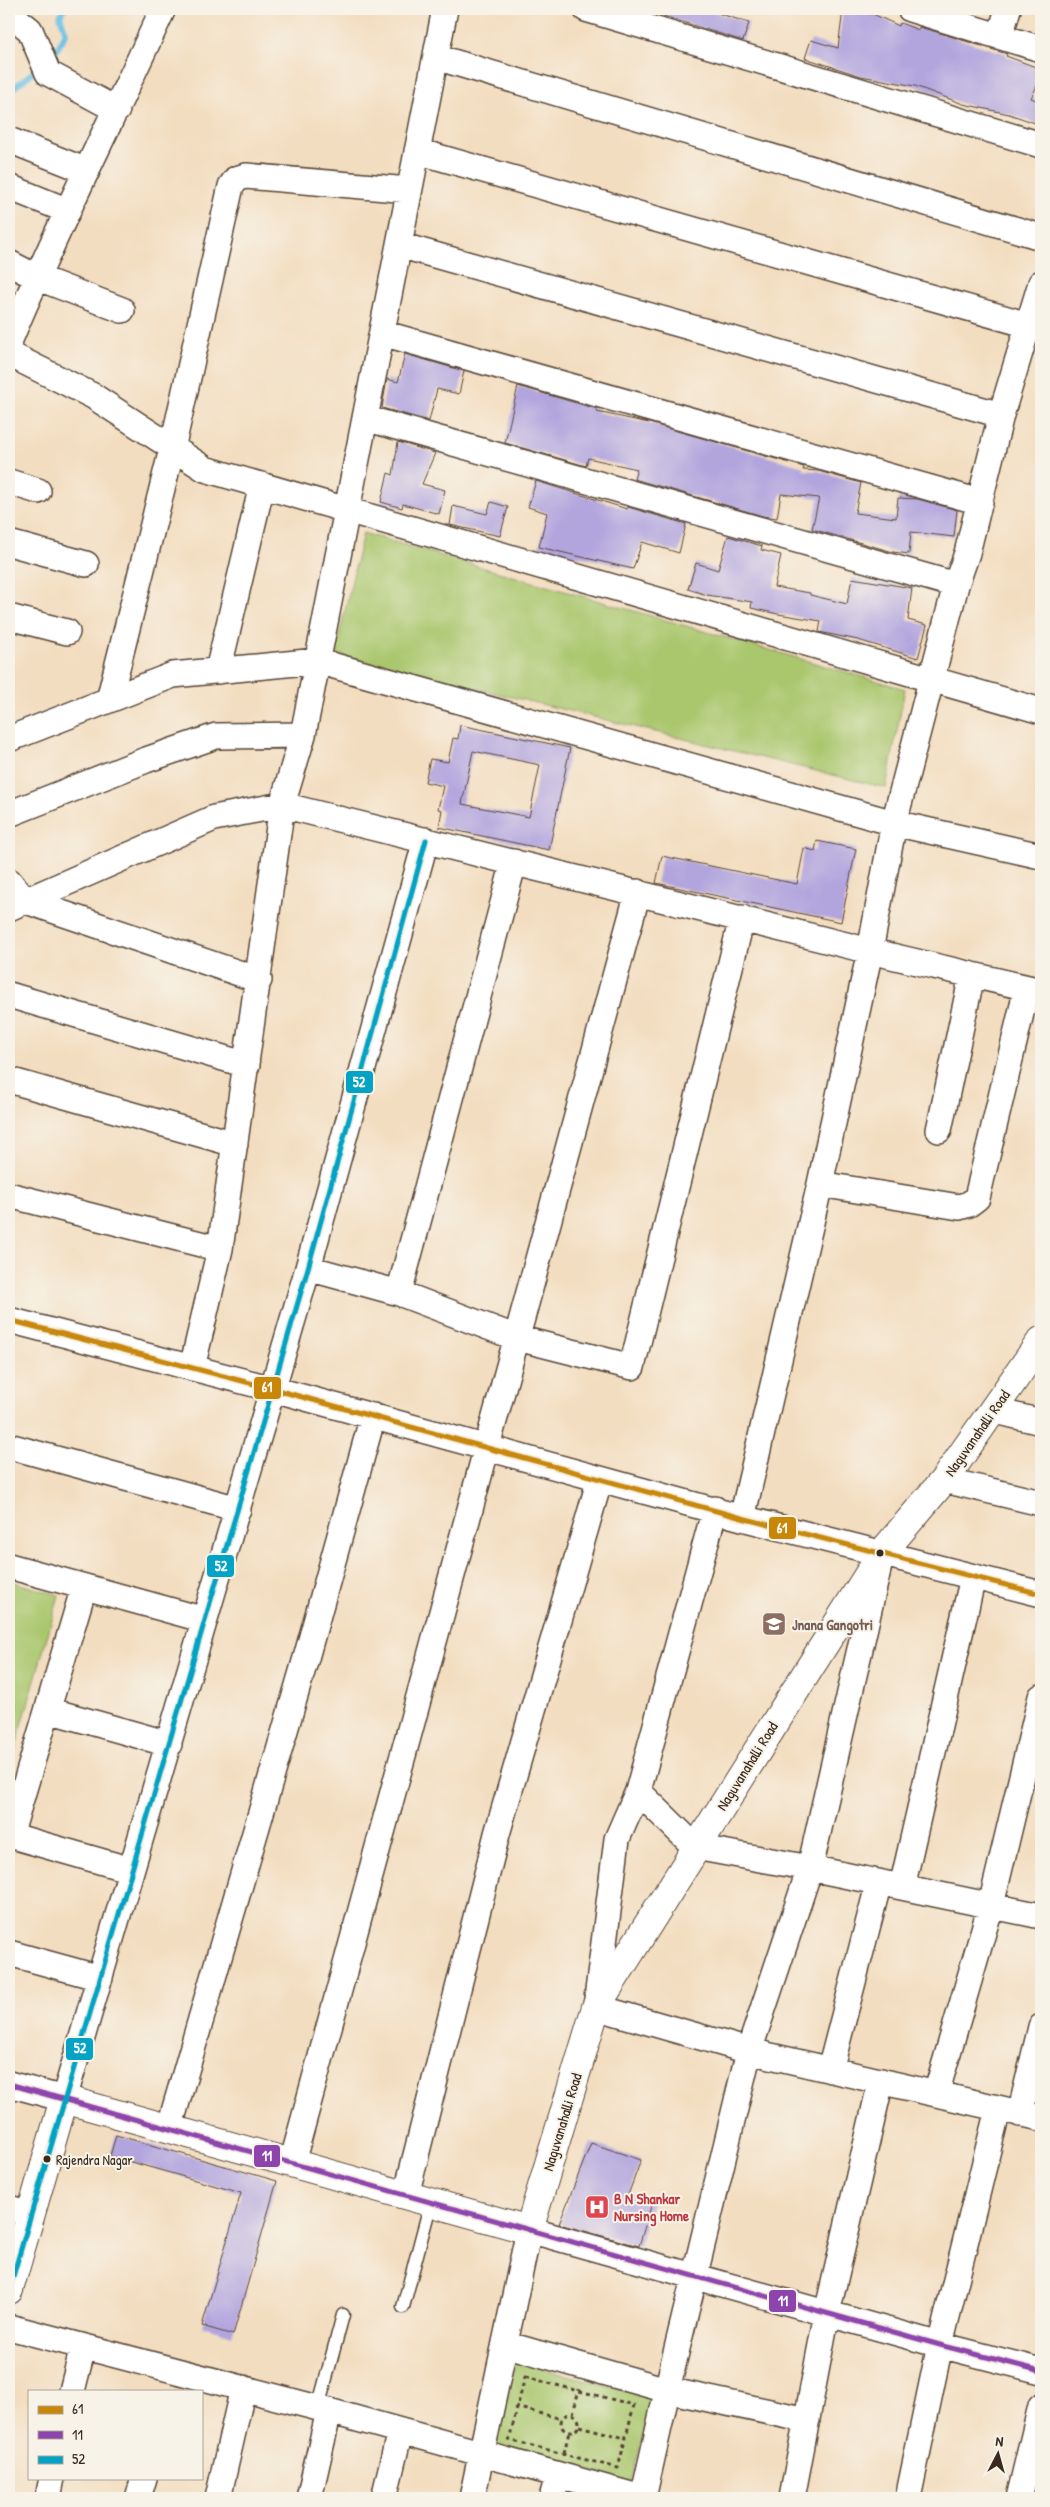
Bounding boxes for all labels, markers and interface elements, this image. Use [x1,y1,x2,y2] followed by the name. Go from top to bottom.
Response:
[345,1070,374,1094] line badge: 52
[353,1072,366,1091] text: 52
[253,1376,282,1400] line badge: 61
[262,1377,272,1396] text: 61
[939,1385,1015,1480] street label: Naguvanahalli Road
[768,1516,797,1540] line badge: 61
[777,1518,787,1537] text: 61
[875,1548,885,1558] unlabelled marker
[206,1554,235,1578] line badge: 52
[215,1556,228,1575] text: 52
[761,1611,787,1637] school or university icon: Jnana Gangotri
[792,1614,873,1636] place label: Jnana Gangotri
[711,1717,783,1814] street label: Naguvanahalli Road
[65,2037,94,2061] line badge: 52
[74,2038,87,2057] text: 52
[537,2070,587,2173] street label: Naguvanahalli Road
[253,2144,281,2168] line badge: 11
[262,2146,272,2165] text: 11
[56,2150,133,2170] place label: Rajendra Nagar
[42,2154,52,2164] marker: Rajendra Nagar
[614,2188,689,2227] place label: B N Shankar Nursing Home
[584,2194,610,2220] hospital icon: B N Shankar Nursing Home
[768,2289,797,2313] line badge: 11
[778,2291,788,2310] text: 11
[28,2390,202,2480] legend
[72,2398,83,2419] text: 61
[72,2424,83,2445] text: 11
[972,2430,1022,2480] north arrow
[995,2431,1005,2450] text: N
[72,2448,85,2469] text: 52

